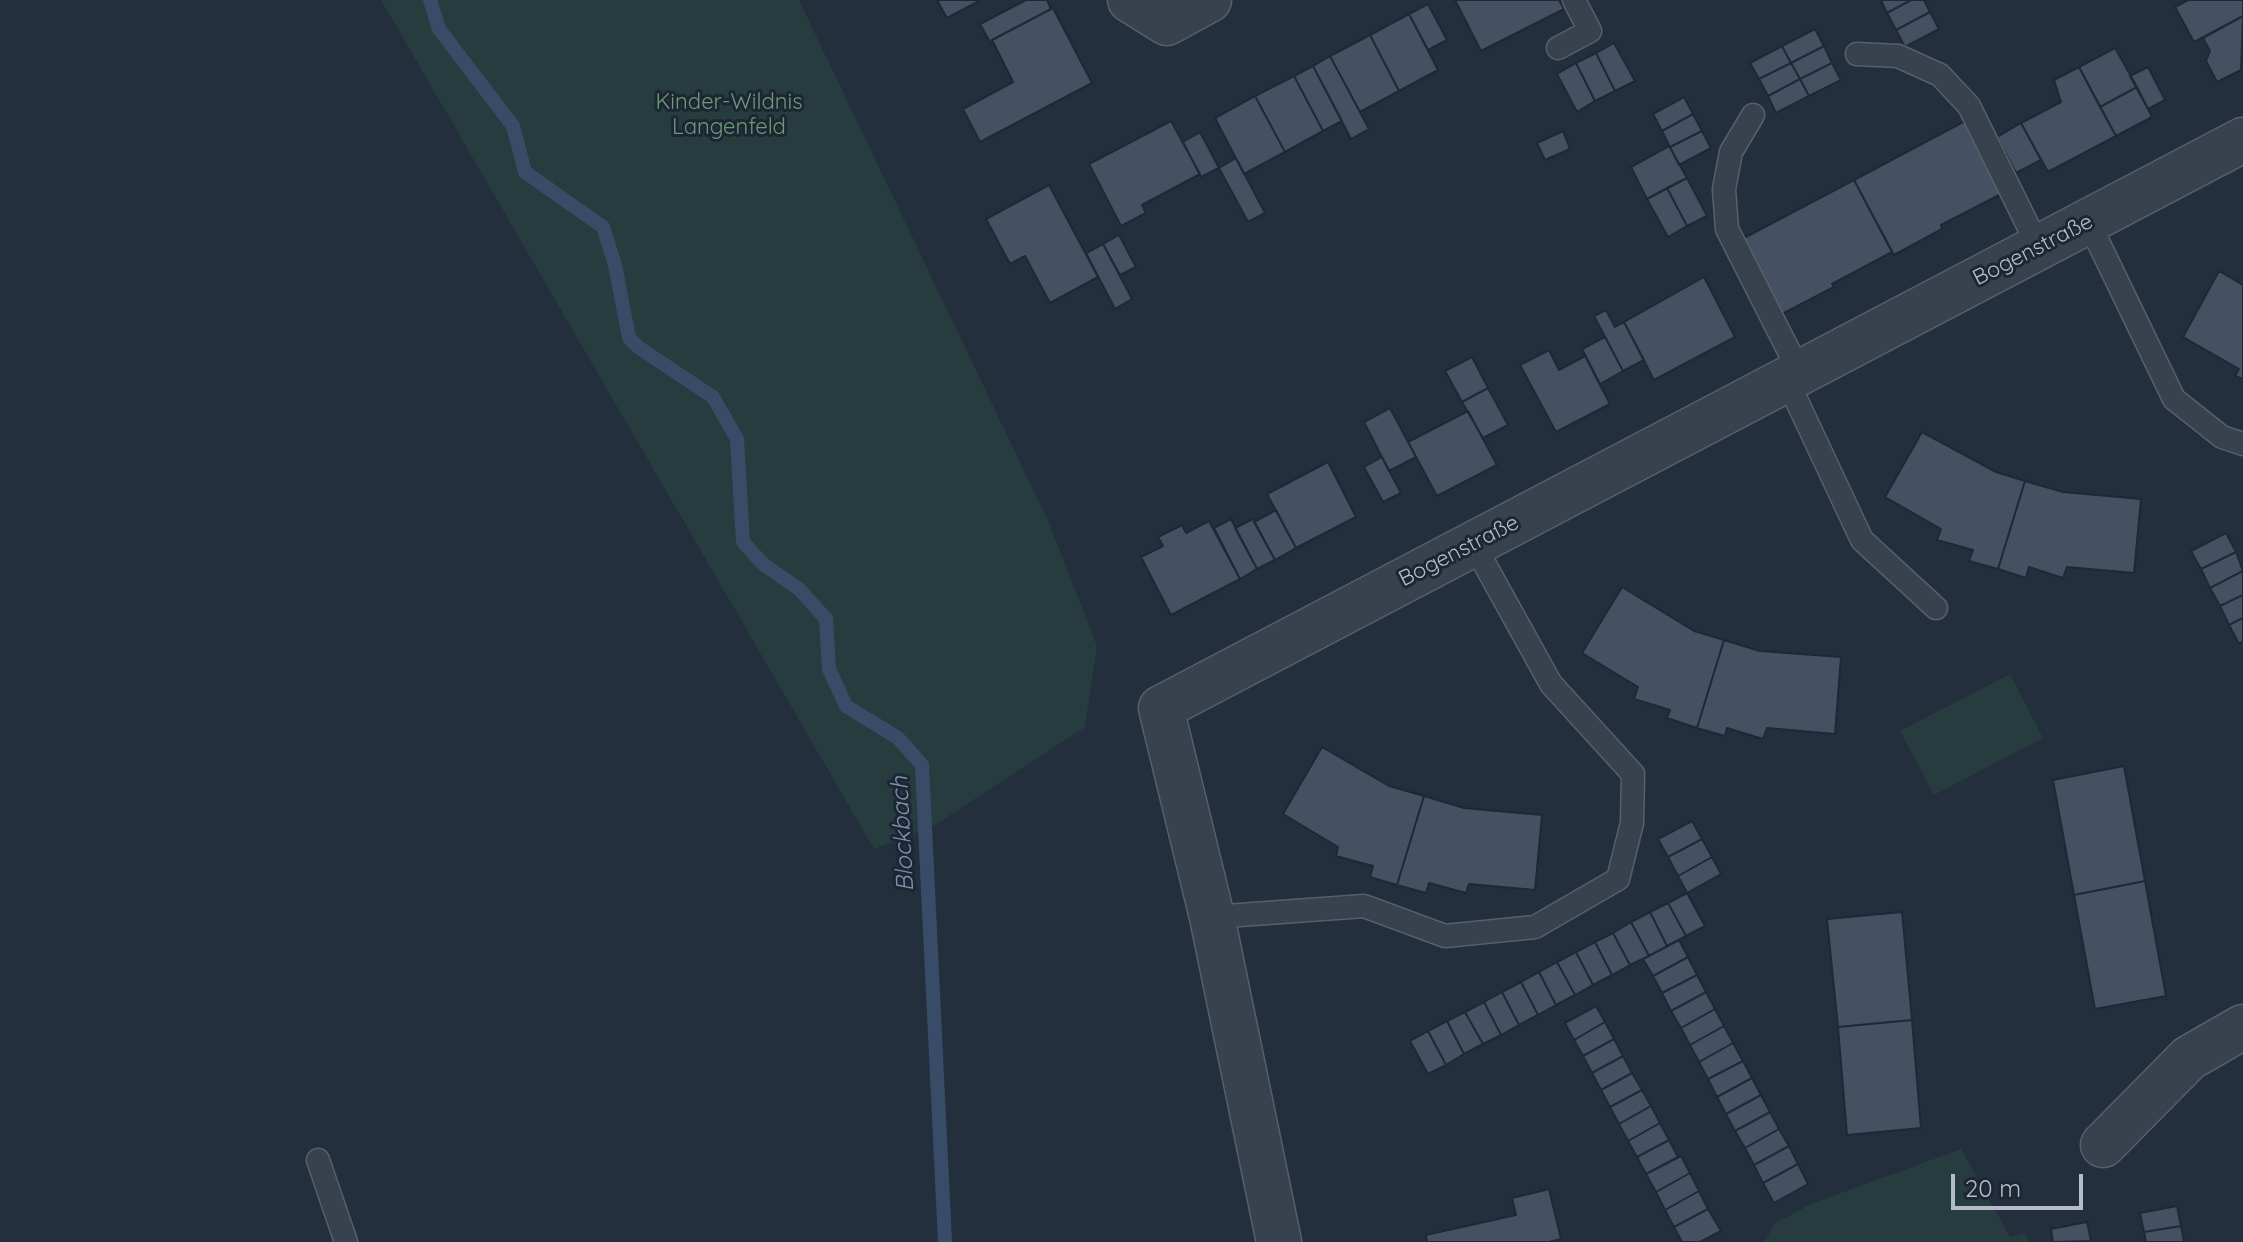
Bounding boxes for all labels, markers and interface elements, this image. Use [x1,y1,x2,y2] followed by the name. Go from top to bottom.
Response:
[656,89,802,140] park label: Kinder-Wildnis Langenfeld
[1969,208,2097,292] street label: Bogenstraße
[1395,509,1523,593] street label: Bogenstraße
[886,776,920,892] water label: Blockbach
[1955,1158,2087,1208] scale bar
[1965,1173,2021,1203] text: 20 m

